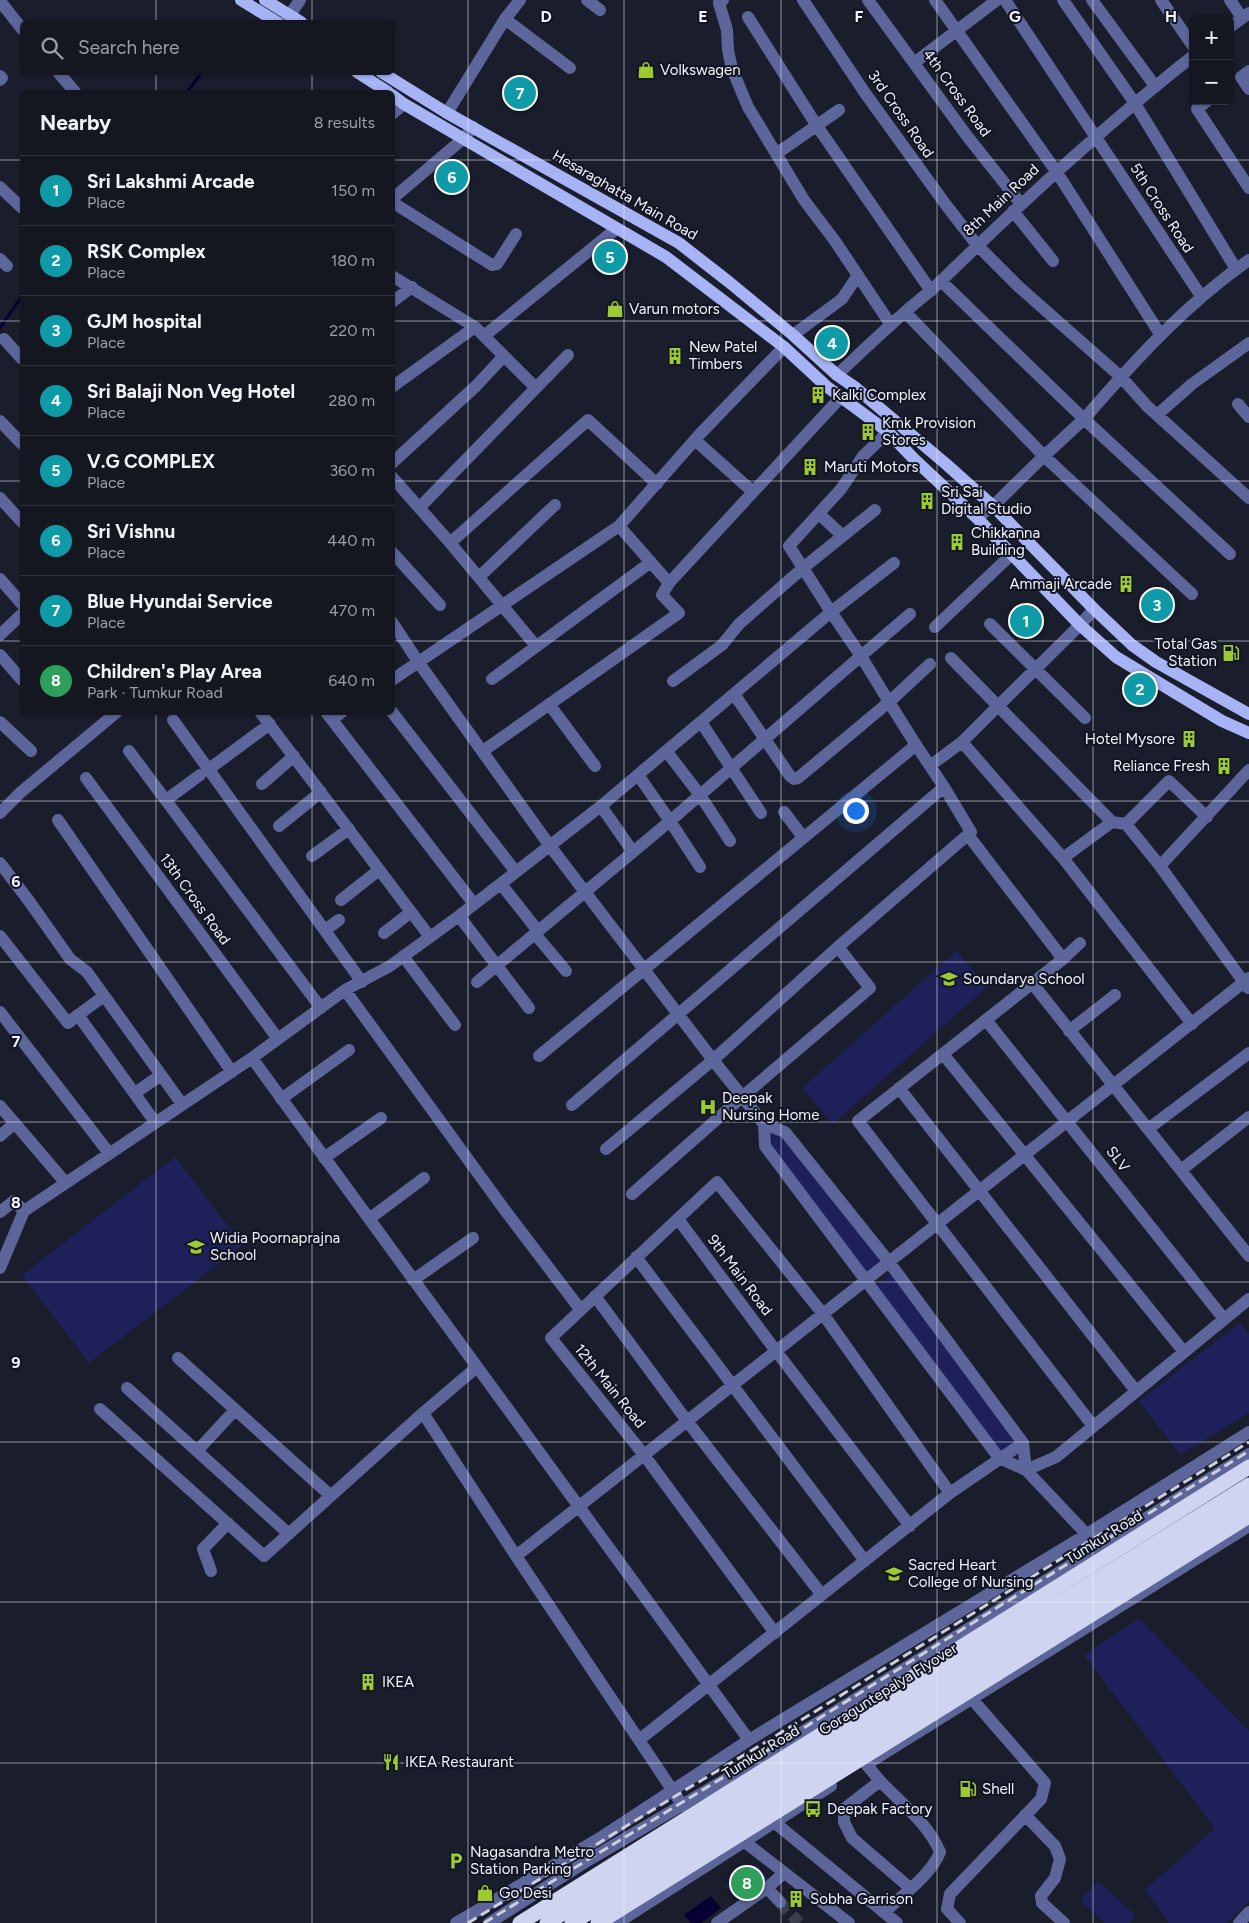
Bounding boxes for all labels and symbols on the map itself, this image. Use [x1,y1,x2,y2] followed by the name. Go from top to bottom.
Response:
[540,7,552,26] text: D
[698,7,708,26] text: E
[855,7,864,26] text: F
[1009,7,1021,26] text: G
[1165,7,1177,26] text: H
[919,46,995,140] street label: 4th Cross Road
[636,60,656,80] shop icon: Volkswagen
[660,61,741,79] place label: Volkswagen
[864,67,938,161] street label: 3rd Cross Road
[504,74,536,112] pin: 7
[549,146,701,244] street label: Hesaraghatta Main Road
[436,158,468,196] pin: 6
[959,160,1043,240] street label: 8th Main Road
[1126,160,1198,256] street label: 5th Cross Road
[594,238,626,276] pin: 5
[605,299,625,319] shop icon: Varun motors
[629,300,720,318] place label: Varun motors
[816,324,848,362] pin: 4
[689,338,757,373] place label: New Patel Timbers
[665,346,685,366] building icon: New Patel Timbers
[808,385,828,405] building icon: Kalki Complex
[832,386,926,404] place label: Kalki Complex
[882,414,976,449] place label: Kmk Provision Stores
[858,422,878,442] building icon: Kmk Provision Stores
[800,457,820,477] building icon: Maruti Motors
[824,458,918,476] place label: Maruti Motors
[941,483,1032,518] place label: Sri Sai Digital Studio
[917,491,937,511] building icon: Sri Sai Digital Studio
[971,524,1040,559] place label: Chikkanna Building
[947,532,967,552] building icon: Chikkanna Building
[1116,574,1136,594] building icon: Ammaji Arcade
[1009,575,1112,593] place label: Ammaji Arcade
[1141,586,1173,624] pin: 3
[1010,602,1042,640] pin: 1
[1155,635,1217,670] place label: Total Gas Station
[1221,643,1241,663] fuel station icon: Total Gas Station
[1124,670,1156,708] pin: 2
[1179,729,1199,749] building icon: Hotel Mysore
[1085,730,1175,748] place label: Hotel Mysore
[1214,756,1234,776] building icon: Reliance Fresh
[1113,757,1210,775] place label: Reliance Fresh
[843,798,869,824] your location
[156,850,234,948] street label: 13th Cross Road
[11,872,21,891] text: 6
[939,969,959,989] school or university icon: Soundarya School
[963,970,1085,988] place label: Soundarya School
[12,1032,21,1051] text: 7
[722,1089,819,1124] place label: Deepak Nursing Home
[698,1097,718,1117] hospital icon: Deepak Nursing Home
[1102,1143,1134,1176] street label: SLV
[11,1193,21,1212] text: 8
[210,1229,340,1264] place label: Widia Poornaprajna School
[704,1231,776,1319] street label: 9th Main Road
[186,1237,206,1257] school or university icon: Widia Poornaprajna School
[571,1340,649,1432] street label: 12th Main Road
[11,1353,21,1372] text: 9
[1062,1506,1146,1568] street label: Tumkur Road
[908,1556,1034,1591] place label: Sacred Heart College of Nursing
[884,1564,904,1584] school or university icon: Sacred Heart College of Nursing
[816,1639,960,1739] street label: Goraguntepalya Flyover
[358,1672,378,1692] building icon: IKEA
[382,1673,414,1691] place label: IKEA
[719,1721,803,1783] street label: Tumkur Road
[381,1752,401,1772] restaurant icon: IKEA Restaurant
[405,1753,514,1771] place label: IKEA Restaurant
[958,1779,978,1799] fuel station icon: Shell
[982,1780,1014,1798] place label: Shell
[803,1799,823,1819] bus stop icon: Deepak Factory
[827,1800,932,1818] place label: Deepak Factory
[470,1843,595,1878] place label: Nagasandra Metro Station Parking
[446,1851,466,1871] parking icon: Nagasandra Metro Station Parking
[731,1864,763,1902] pin: 8
[475,1883,495,1903] shop icon: Go Desi
[499,1884,552,1902] place label: Go Desi
[786,1889,806,1909] building icon: Sobha Garrison
[810,1890,913,1908] place label: Sobha Garrison

